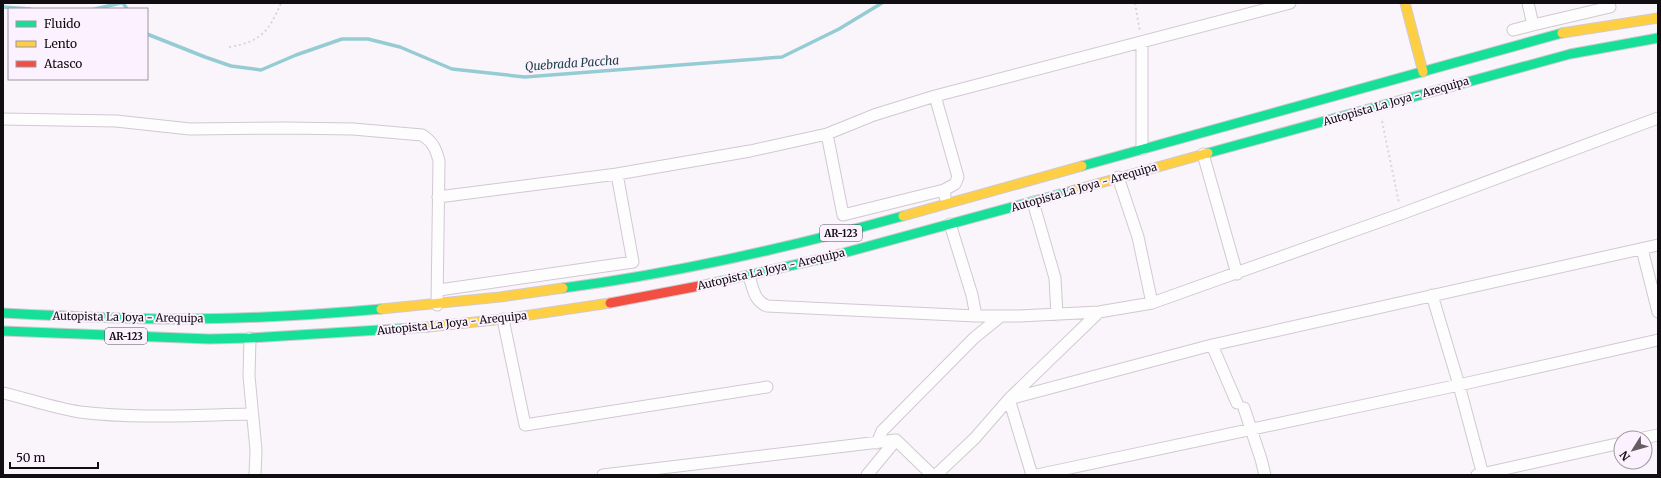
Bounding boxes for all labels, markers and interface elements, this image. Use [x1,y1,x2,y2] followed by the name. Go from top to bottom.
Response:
[8,8,148,80] legend
[44,16,81,31] text: Fluido
[44,36,77,51] text: Lento
[524,52,620,74] water label: Quebrada Paccha
[43,56,82,71] text: Atasco
[1321,73,1471,129] street label: Autopista La Joya - Arequipa
[1009,159,1159,215] street label: Autopista La Joya - Arequipa
[820,225,862,241] road number: AR-123
[695,245,846,293] street label: Autopista La Joya - Arequipa
[375,308,528,338] street label: Autopista La Joya - Arequipa
[51,309,204,325] street label: Autopista La Joya - Arequipa
[105,328,147,344] road number: AR-123
[1613,430,1653,470] north arrow
[10,444,98,470] scale bar
[1617,448,1633,464] text: N
[16,450,45,465] text: 50 m

